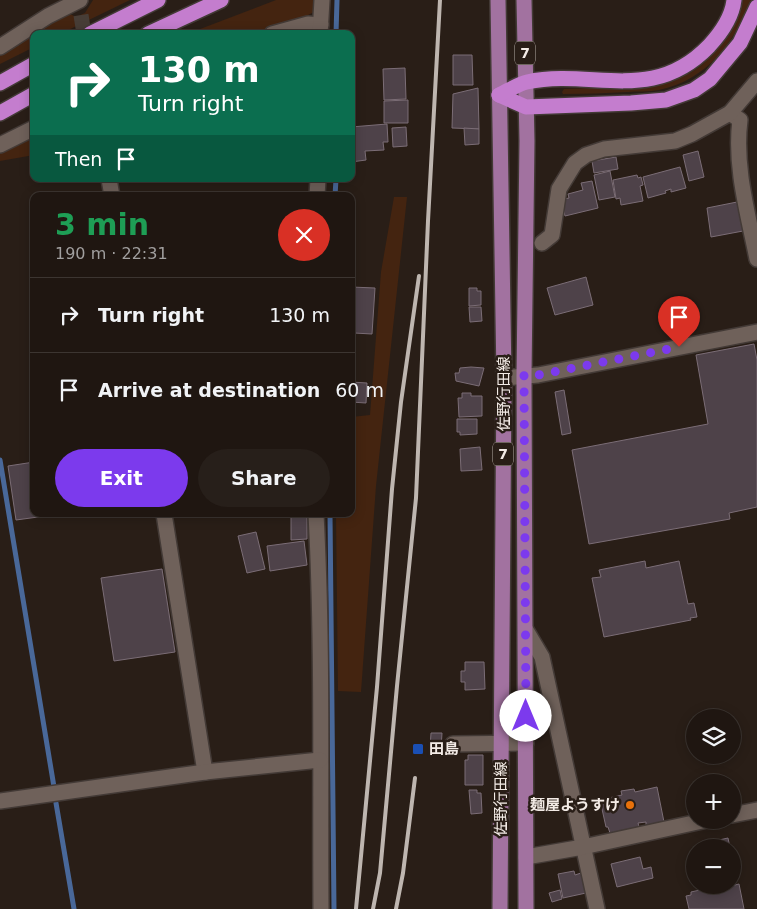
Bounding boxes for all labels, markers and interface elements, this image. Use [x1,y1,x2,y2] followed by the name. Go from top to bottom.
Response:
[515,42,535,64] road number: 7
[55,50,120,115] icon: right
[138,50,260,90] text: 130 m
[138,91,243,116] text: Turn right
[112,145,140,173] icon: arrive
[55,148,102,170] text: Then
[55,207,149,242] text: 3 min
[278,209,330,261] button: close
[55,244,168,263] text: 190 m · 22:31
[658,296,700,347] pin
[55,301,83,329] icon: right
[665,303,693,331] icon: arrive
[98,304,204,326] text: Turn right
[269,304,330,326] text: 130 m
[495,356,513,432] street label: 佐野行田線
[55,376,83,404] icon: arrive
[98,379,320,401] text: Arrive at destination
[335,379,384,401] text: 60 m
[493,442,513,466] road number: 7
[55,449,188,507] button: Exit
[198,449,330,507] button: Share
[499,689,551,741] position arrow
[686,709,741,894] map controls
[686,709,741,764] button: layers
[429,740,459,758] place label: 田島
[411,742,425,756] marker: 田島
[492,761,510,837] street label: 佐野行田線
[686,774,741,829] button: +
[530,796,620,814] place label: 麺屋ようすけ
[624,799,636,811] marker: 麺屋ようすけ
[686,839,741,894] button: −

